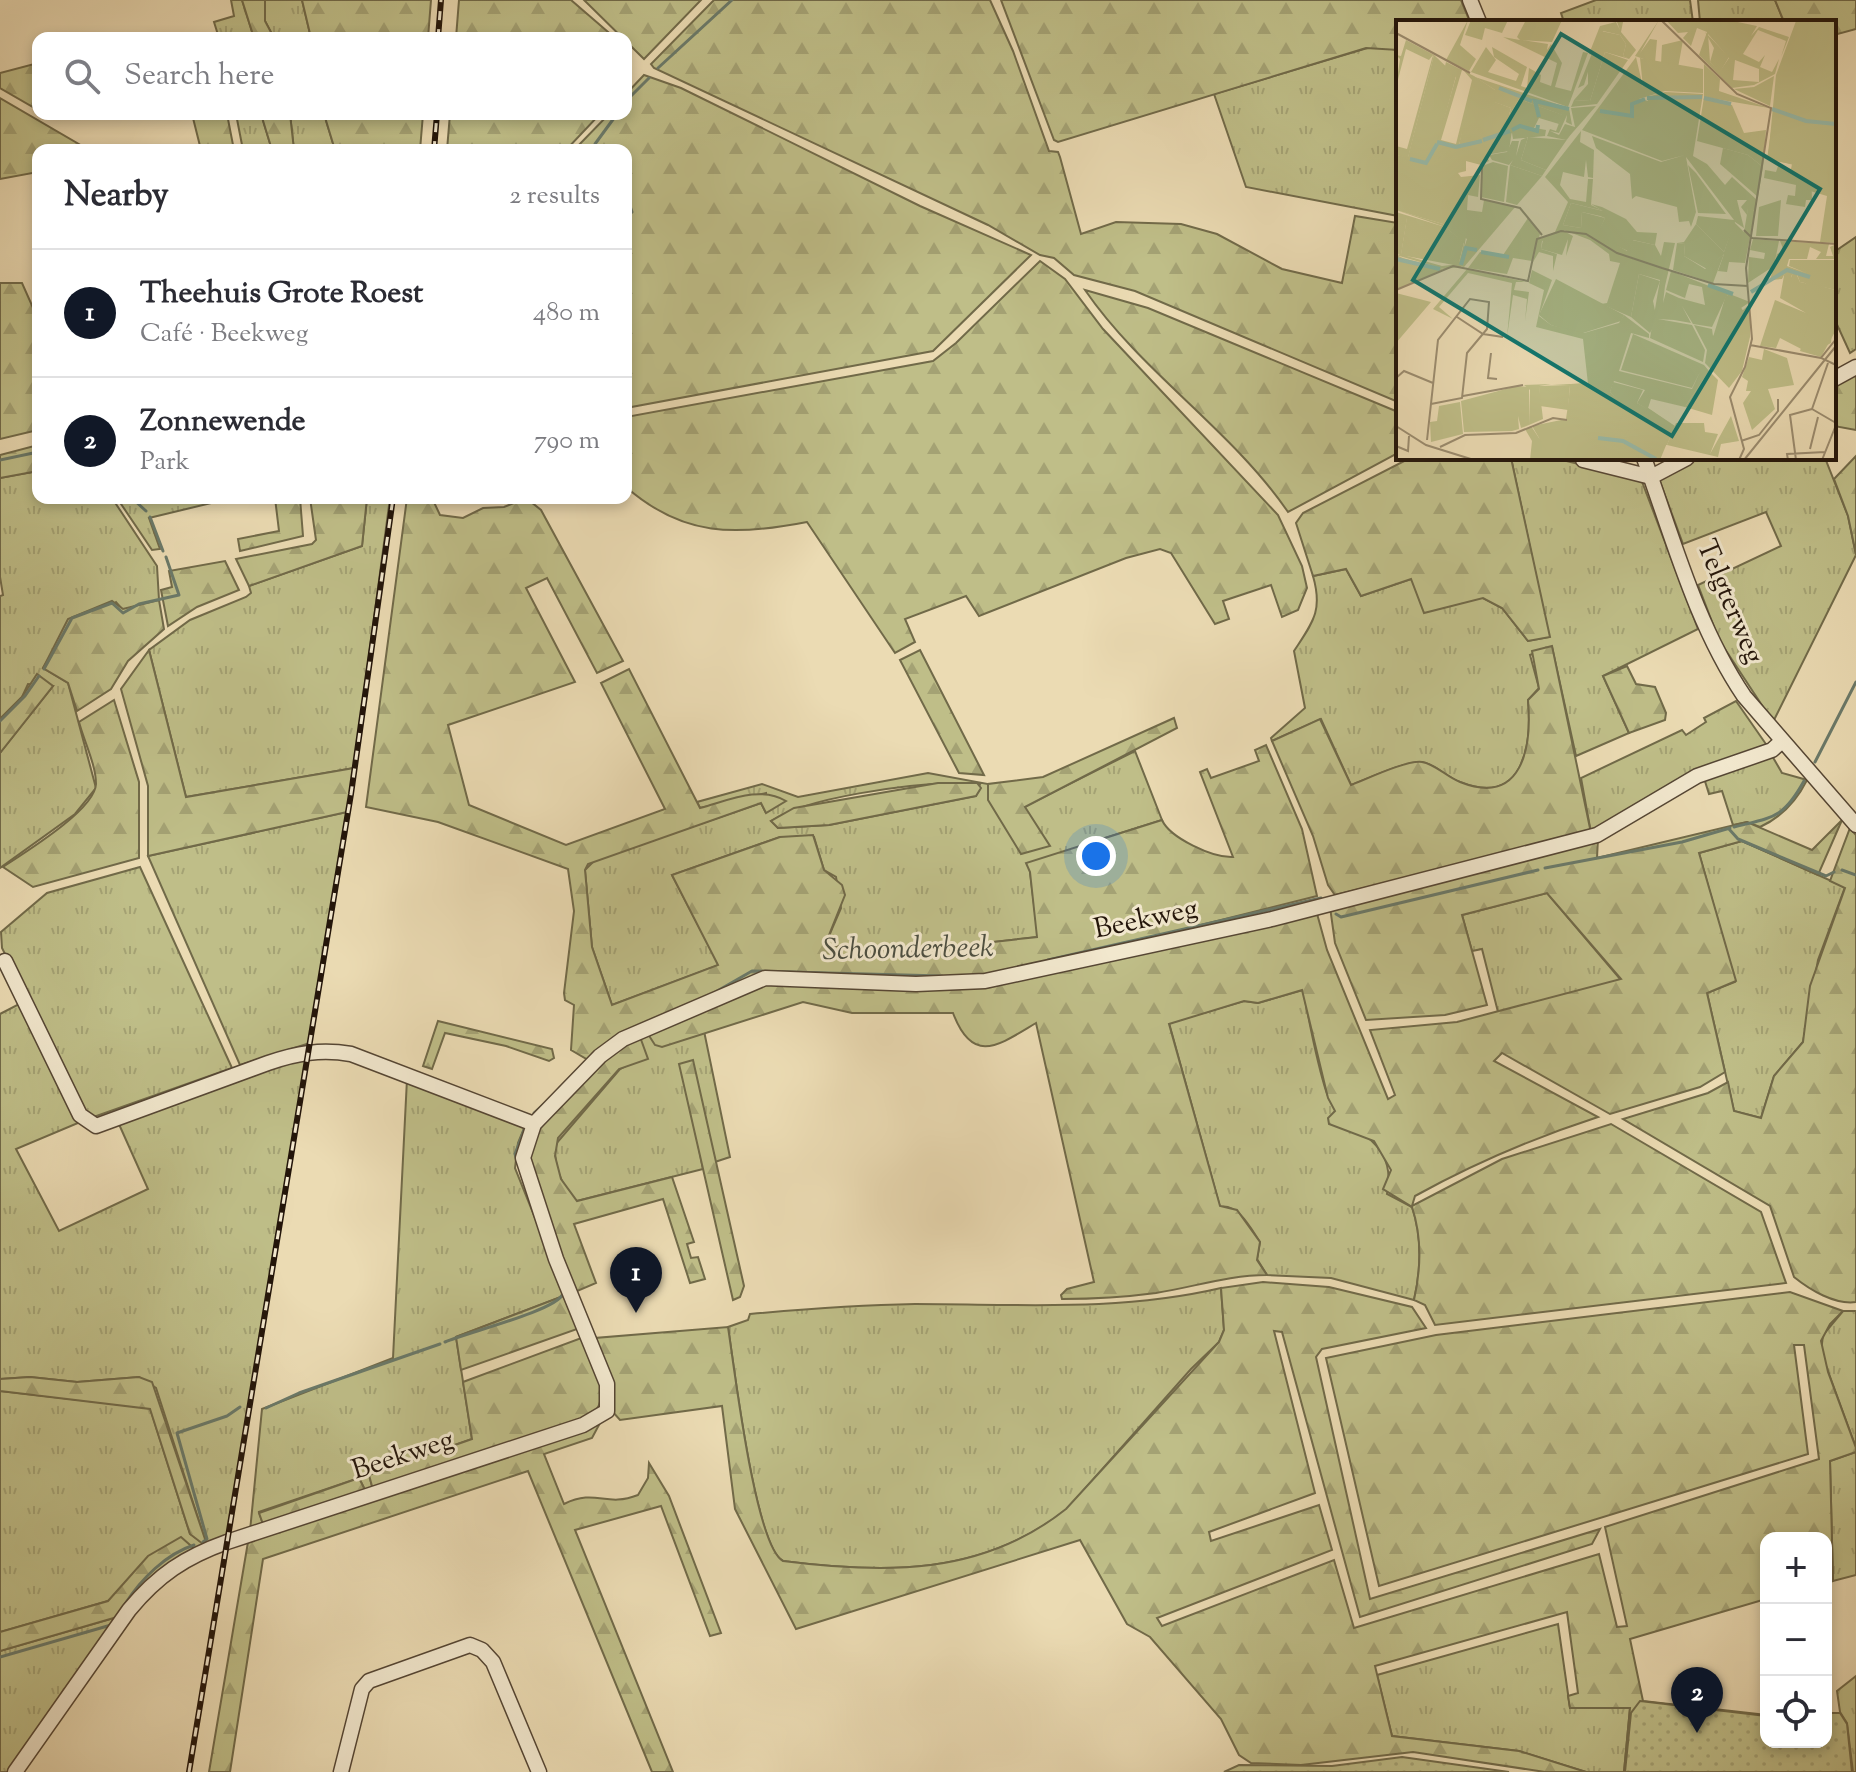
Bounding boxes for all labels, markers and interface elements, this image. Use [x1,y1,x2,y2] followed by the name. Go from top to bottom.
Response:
[1396,20,1836,460] inset map
[32,32,632,120] search box
[60,54,104,98] icon: search
[124,55,274,98] text: Search here
[64,172,169,221] text: Nearby
[509,178,600,215] text: 2 results
[140,273,423,316] text: Theehuis Grote Roest
[86,295,94,332] text: 1
[533,295,600,332] text: 480 m
[140,316,308,353] text: Café · Beekweg
[140,401,306,444] text: Zonnewende
[84,423,96,460] text: 2
[534,423,600,460] text: 790 m
[140,444,190,481] text: Park
[1685,534,1773,670] street label: Telgterweg
[1076,836,1116,876] your location
[1090,890,1202,950] street label: Beekweg
[822,927,994,973] water label: Schoonderbeek
[610,1247,662,1313] pin: 1
[347,1421,459,1491] street label: Beekweg
[1760,1532,1832,1748] map controls
[1760,1532,1832,1604] button: +
[1760,1604,1832,1676] button: −
[1671,1667,1723,1733] pin: 2
[1760,1676,1832,1748] button: locate

